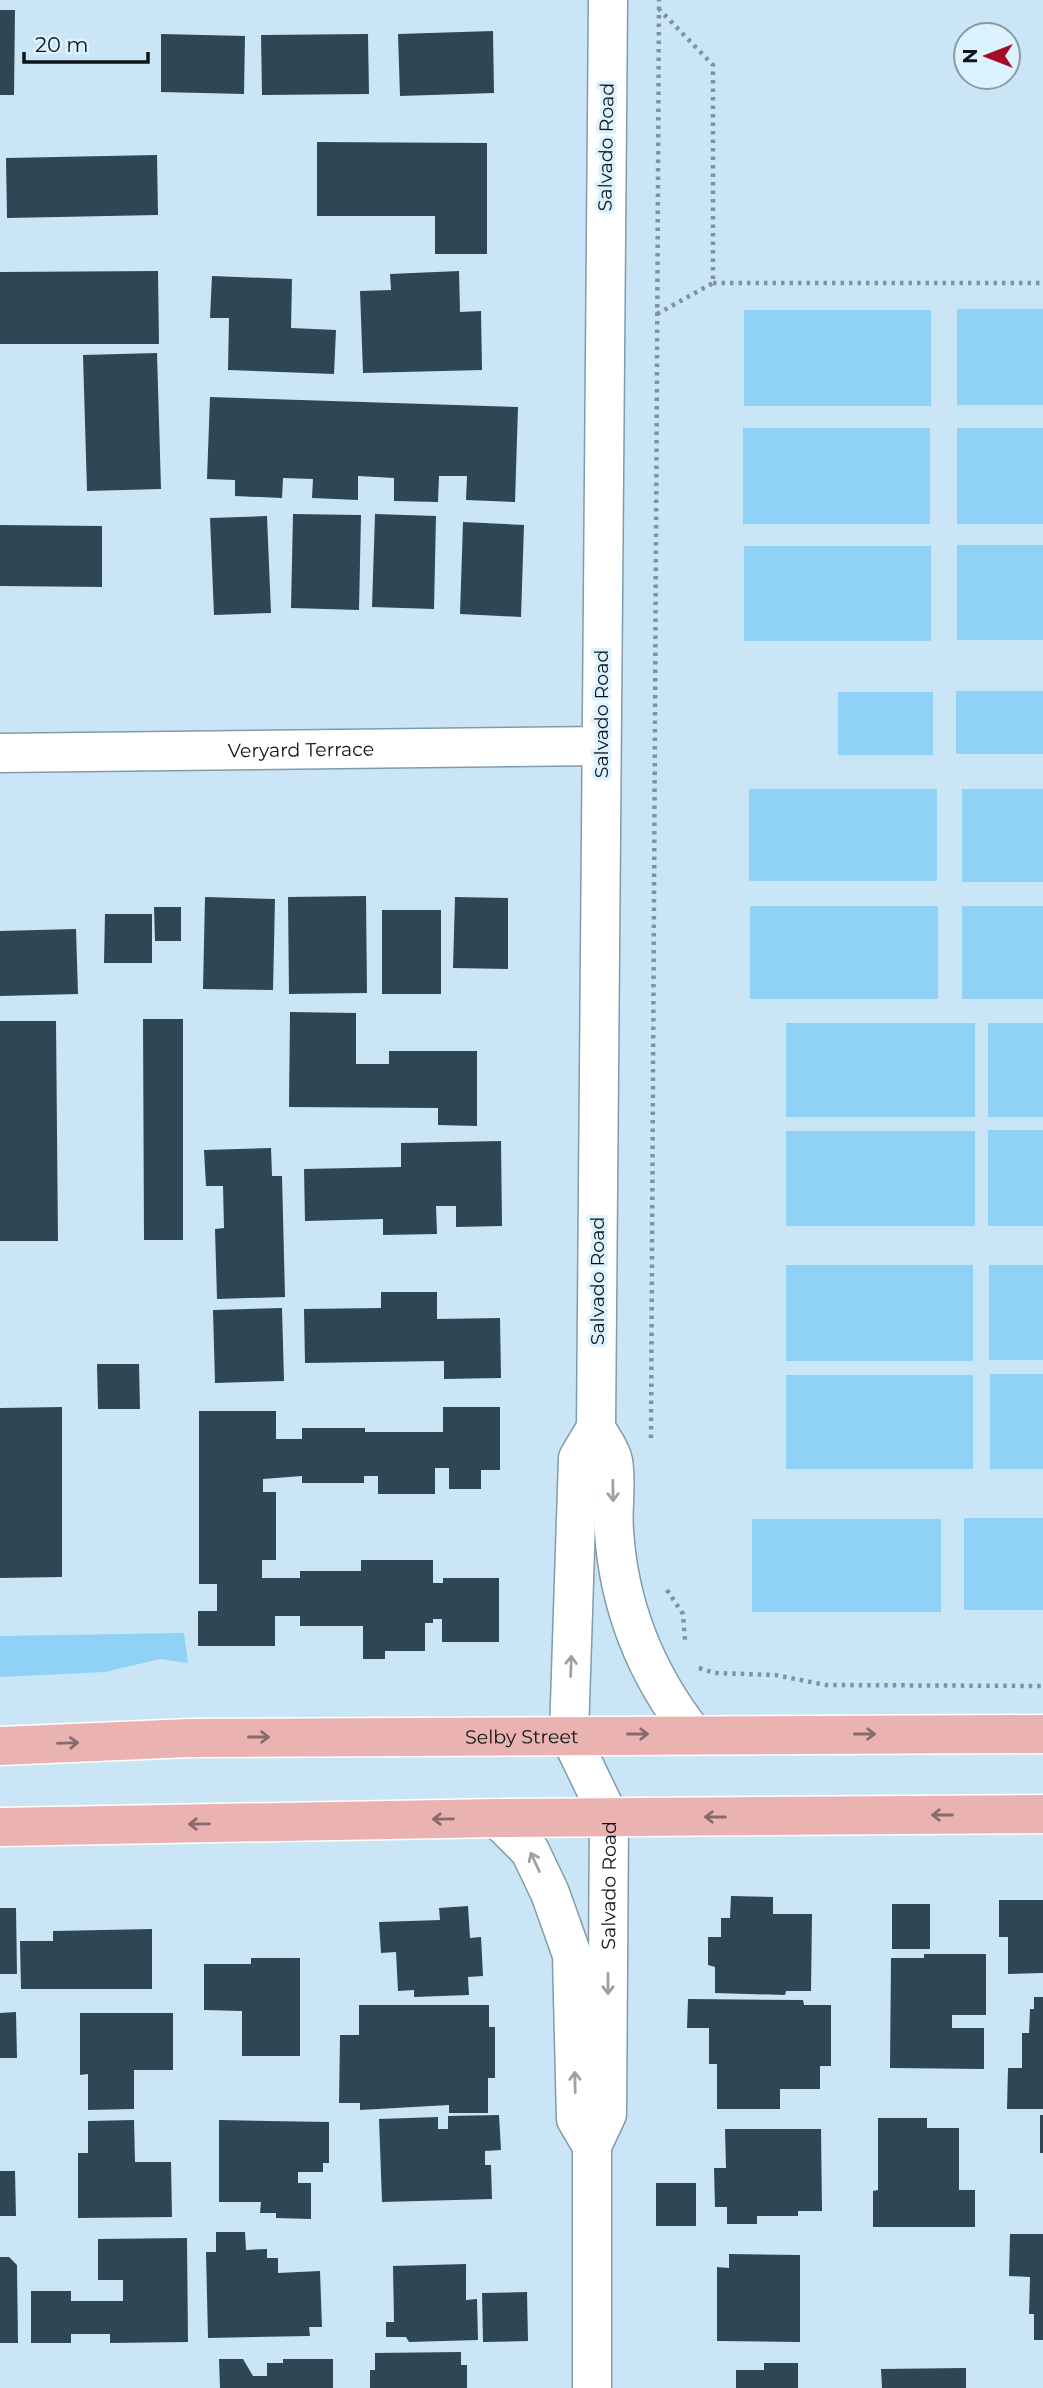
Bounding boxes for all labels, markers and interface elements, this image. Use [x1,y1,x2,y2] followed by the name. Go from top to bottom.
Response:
[24,21,149,65] scale bar
[952,21,1022,91] north arrow
[35,32,89,57] text: 20 m
[959,48,982,64] text: N
[593,83,619,211] street label: Salvado Road
[590,650,613,778] street label: Salvado Road
[228,737,374,762] street label: Veryard Terrace
[586,1217,609,1345] street label: Salvado Road
[606,1480,620,1503] one-way arrow
[565,1655,578,1678] one-way arrow
[465,1725,579,1748] street label: Selby Street
[626,1727,649,1741] one-way arrow
[853,1727,876,1741] one-way arrow
[247,1731,270,1744] one-way arrow
[56,1736,79,1749] one-way arrow
[931,1808,954,1822] one-way arrow
[704,1810,727,1824] one-way arrow
[432,1812,455,1826] one-way arrow
[188,1817,211,1831] one-way arrow
[597,1821,620,1950] street label: Salvado Road
[528,1852,541,1873] one-way arrow
[601,1972,615,1995] one-way arrow
[568,2071,581,2094] one-way arrow

